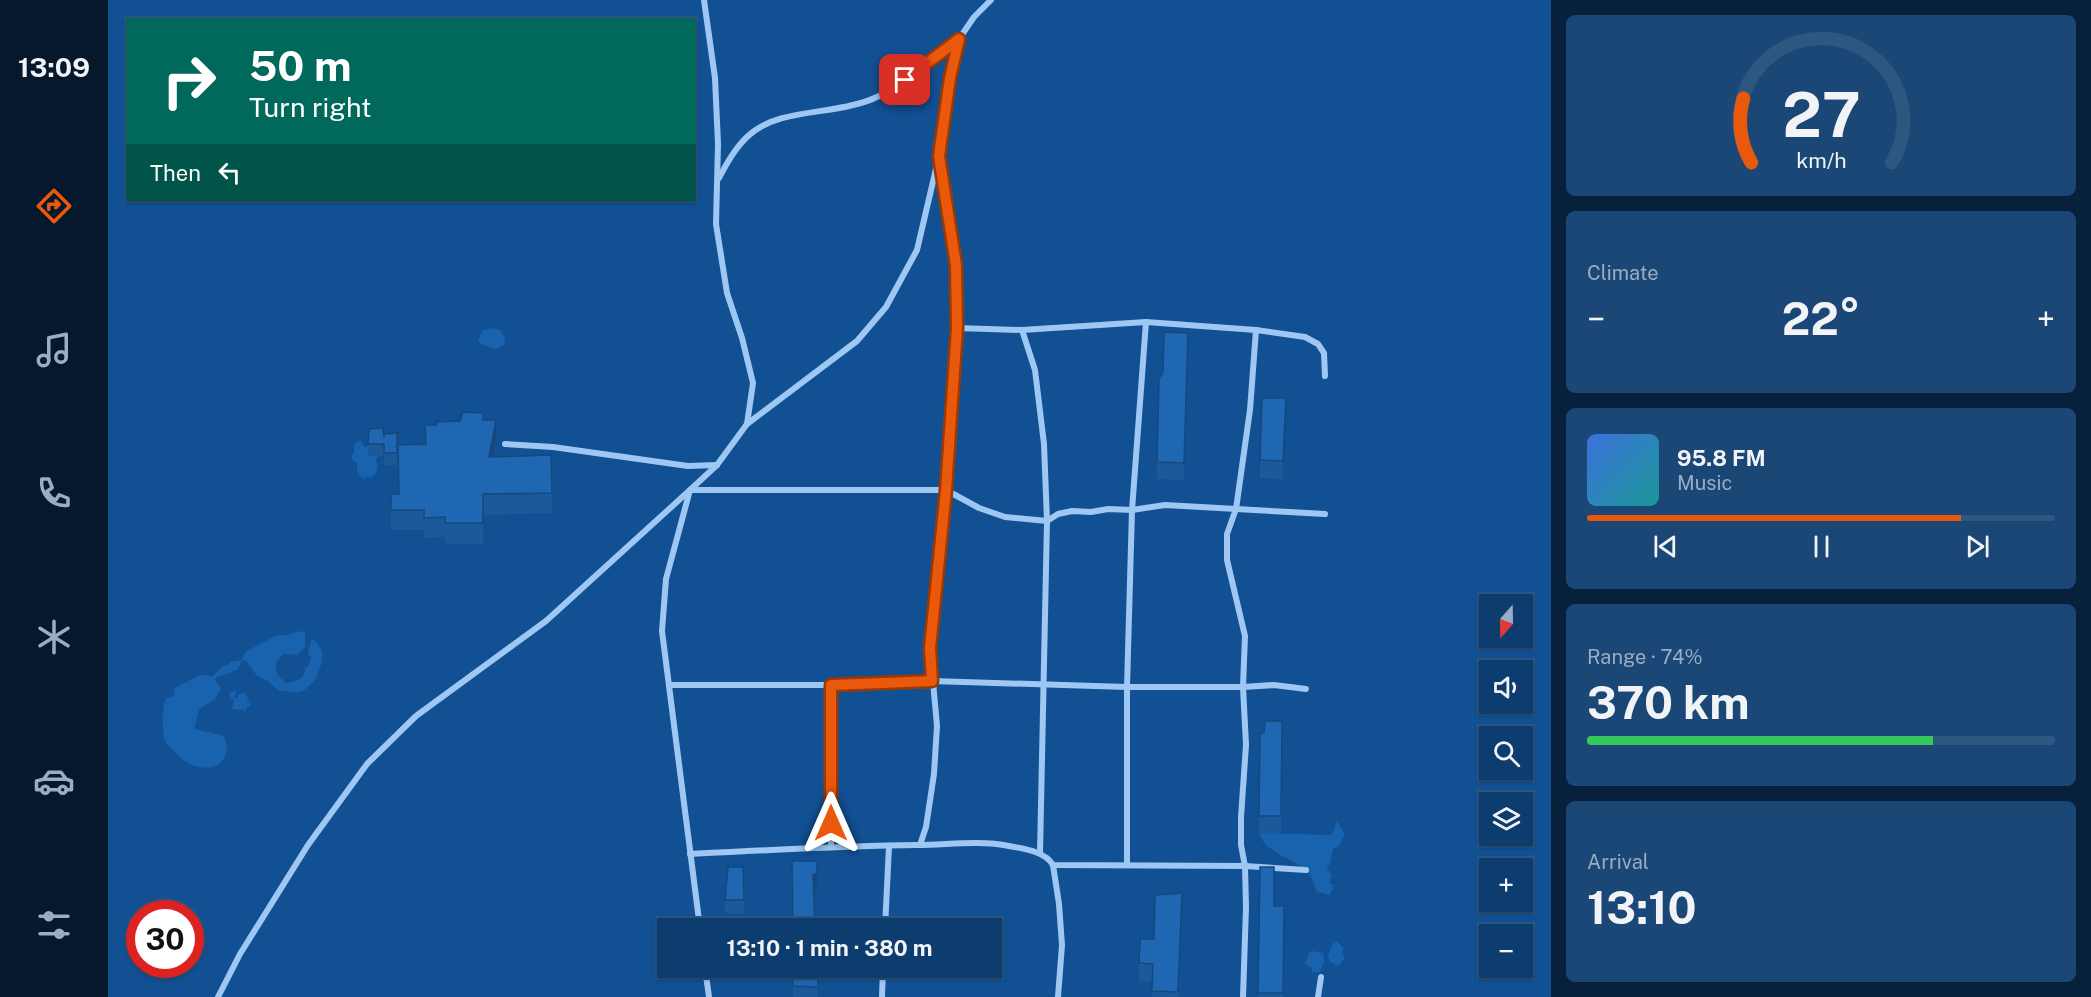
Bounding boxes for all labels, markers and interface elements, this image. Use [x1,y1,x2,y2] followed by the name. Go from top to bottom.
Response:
[249,41,352,90] text: 50 m
[150,42,228,120] icon: right
[18,51,90,83] text: 13:09
[879,54,930,105] pin
[888,63,921,96] icon: arrive
[1782,78,1860,151] text: 27
[249,91,372,123] text: Turn right
[1796,148,1846,173] text: km/h
[213,156,246,189] icon: left
[150,160,201,186] text: Then
[33,185,75,227] icon: directions
[1587,261,1659,285] text: Climate
[1782,292,1860,345] text: 22°
[1587,300,1605,338] text: −
[2037,300,2055,338] text: +
[33,329,75,371] icon: music
[1677,445,1766,471] text: 95.8 FM
[1677,471,1732,495] text: Music
[33,472,75,514] icon: phone
[1649,530,1682,563] icon: previous
[1805,530,1838,563] icon: pause
[1961,530,1994,563] icon: next
[1479,594,1533,648] north arrow
[1479,594,1533,978] map controls
[33,616,75,658] icon: climate
[1587,645,1703,669] text: Range · 74%
[1479,660,1533,714] button: sound
[1587,676,1749,729] text: 370 km
[1479,726,1533,780] button: search
[33,760,75,802] icon: car
[799,791,863,855] position arrow
[1479,792,1533,846] button: layers
[1587,850,1649,874] text: Arrival
[1479,858,1533,912] button: +
[1587,881,1697,934] text: 13:10
[126,900,204,978] speed limit sign: 30
[33,904,75,946] icon: filters
[1479,924,1533,978] button: −
[727,935,932,961] text: 13:10 · 1 min · 380 m

